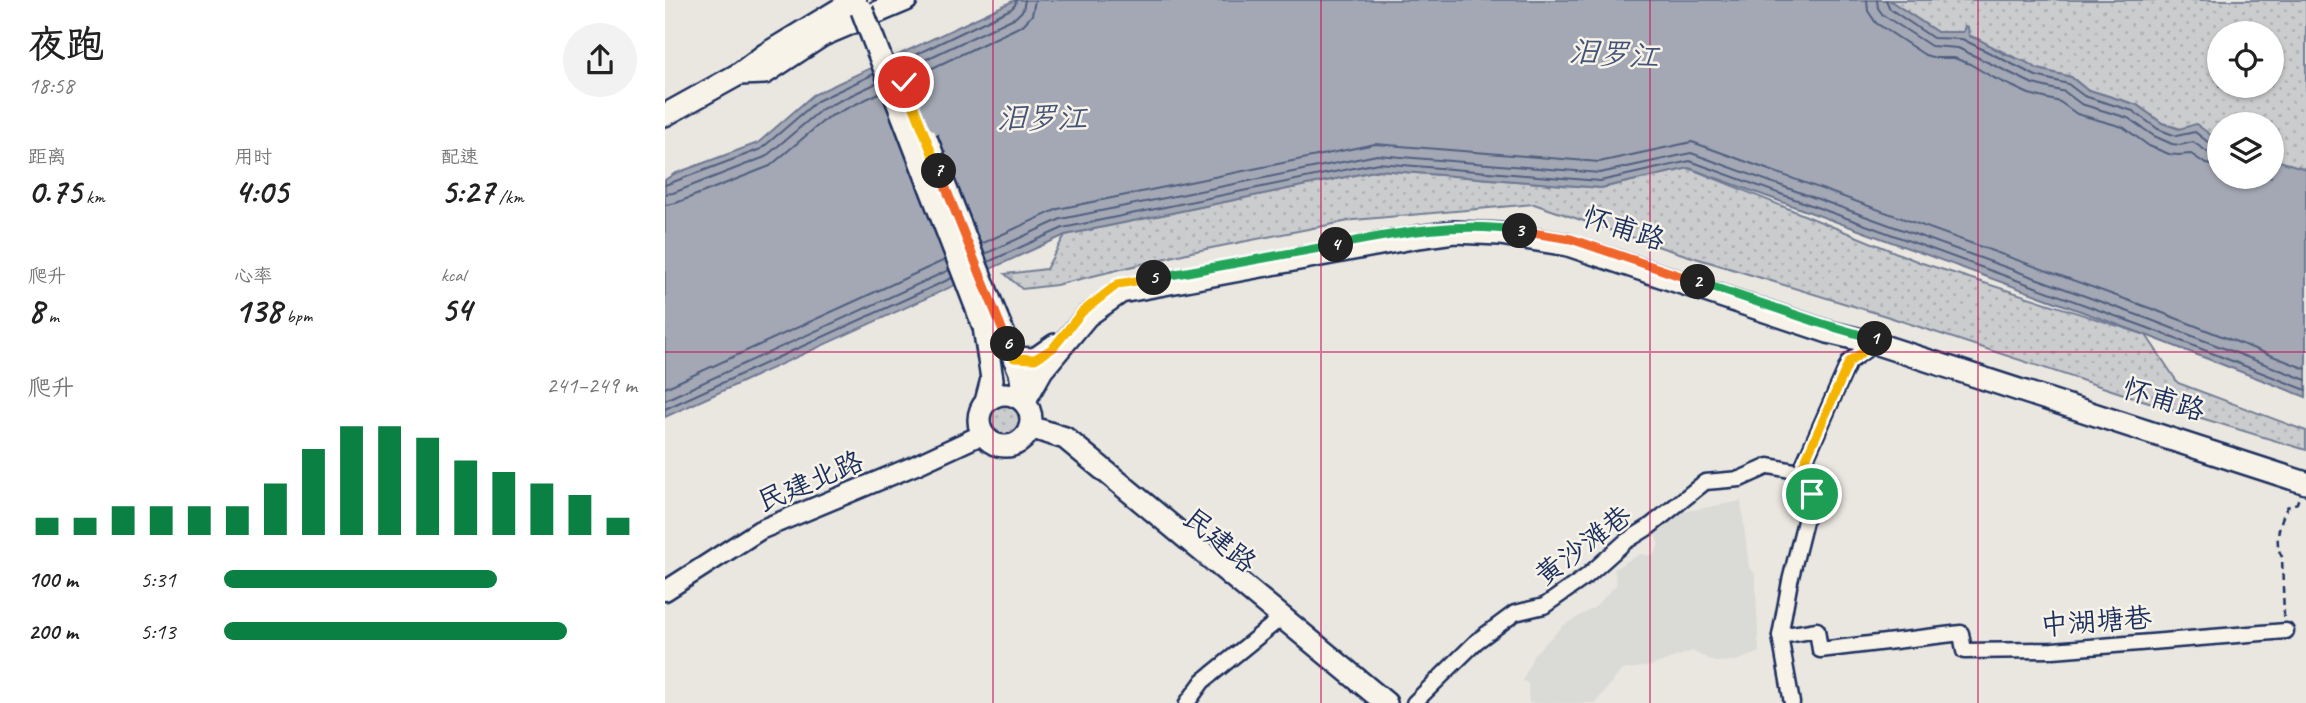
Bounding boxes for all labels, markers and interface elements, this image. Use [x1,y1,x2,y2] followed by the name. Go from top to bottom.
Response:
[28,21,104,68] text: 夜跑
[2207,21,2284,189] map controls
[2207,21,2284,98] button: locate
[563,23,637,97] button: share
[1568,32,1662,76] water label: 汨罗江
[874,52,934,112] pin
[885,63,923,101] icon: check
[28,71,74,100] text: 18:58
[997,99,1089,137] water label: 汨罗江
[2207,112,2284,189] button: layers
[28,145,66,169] text: 距离
[234,145,272,169] text: 用时
[441,145,479,169] text: 配速
[921,154,957,188] pin: 7
[934,158,943,182] text: 7
[28,169,81,214] text: 0.75
[234,169,288,214] text: 4:05
[441,169,494,214] text: 5:27
[81,185,105,209] text: km
[494,185,524,209] text: /km
[1579,198,1669,258] street label: 怀甫路
[1503,214,1537,248] pin: 3
[1515,218,1524,242] text: 3
[1319,228,1353,262] pin: 4
[1331,232,1340,256] text: 4
[1137,260,1171,296] pin: 5
[441,263,466,287] text: kcal
[28,264,66,288] text: 爬升
[234,264,272,288] text: 心率
[1681,264,1715,300] pin: 2
[1149,265,1158,289] text: 5
[1693,269,1702,293] text: 2
[441,287,472,332] text: 54
[28,288,44,333] text: 8
[234,288,282,333] text: 138
[44,304,59,328] text: m
[282,304,312,328] text: bpm
[1857,322,1893,356] pin: 1
[991,326,1025,362] pin: 6
[1870,326,1879,350] text: 1
[1003,331,1012,355] text: 6
[2119,370,2209,428] street label: 怀甫路
[546,371,637,400] text: 241–249 m
[28,373,74,402] text: 爬升
[752,443,868,519] street label: 民建北路
[1782,464,1842,524] pin
[1793,475,1831,513] icon: arrive
[1528,497,1639,593] street label: 黄沙滩巷
[1176,500,1264,580] street label: 民建路
[28,565,78,594] text: 100 m
[140,565,176,594] text: 5:31
[2039,600,2154,642] street label: 中湖塘巷
[28,617,78,646] text: 200 m
[140,617,176,646] text: 5:13

